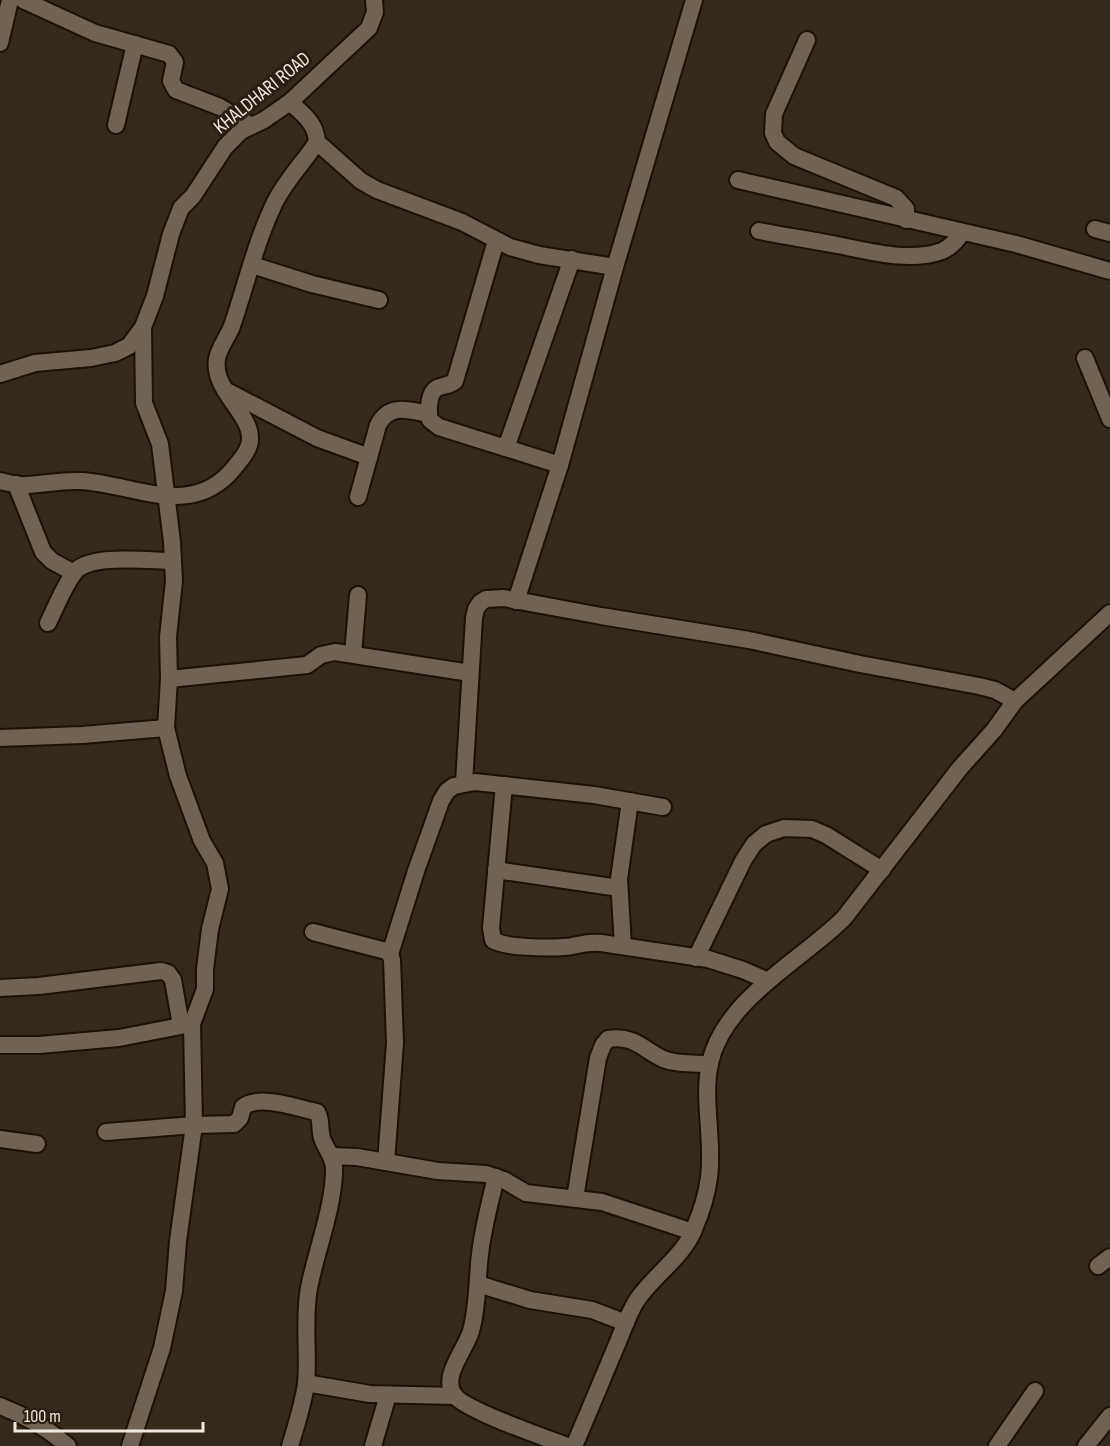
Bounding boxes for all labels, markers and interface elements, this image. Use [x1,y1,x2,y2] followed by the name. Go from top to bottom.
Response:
[209,47,315,139] street label: KHALDHARI ROAD
[15,1395,202,1433] scale bar
[24,1406,61,1427] text: 100 m

